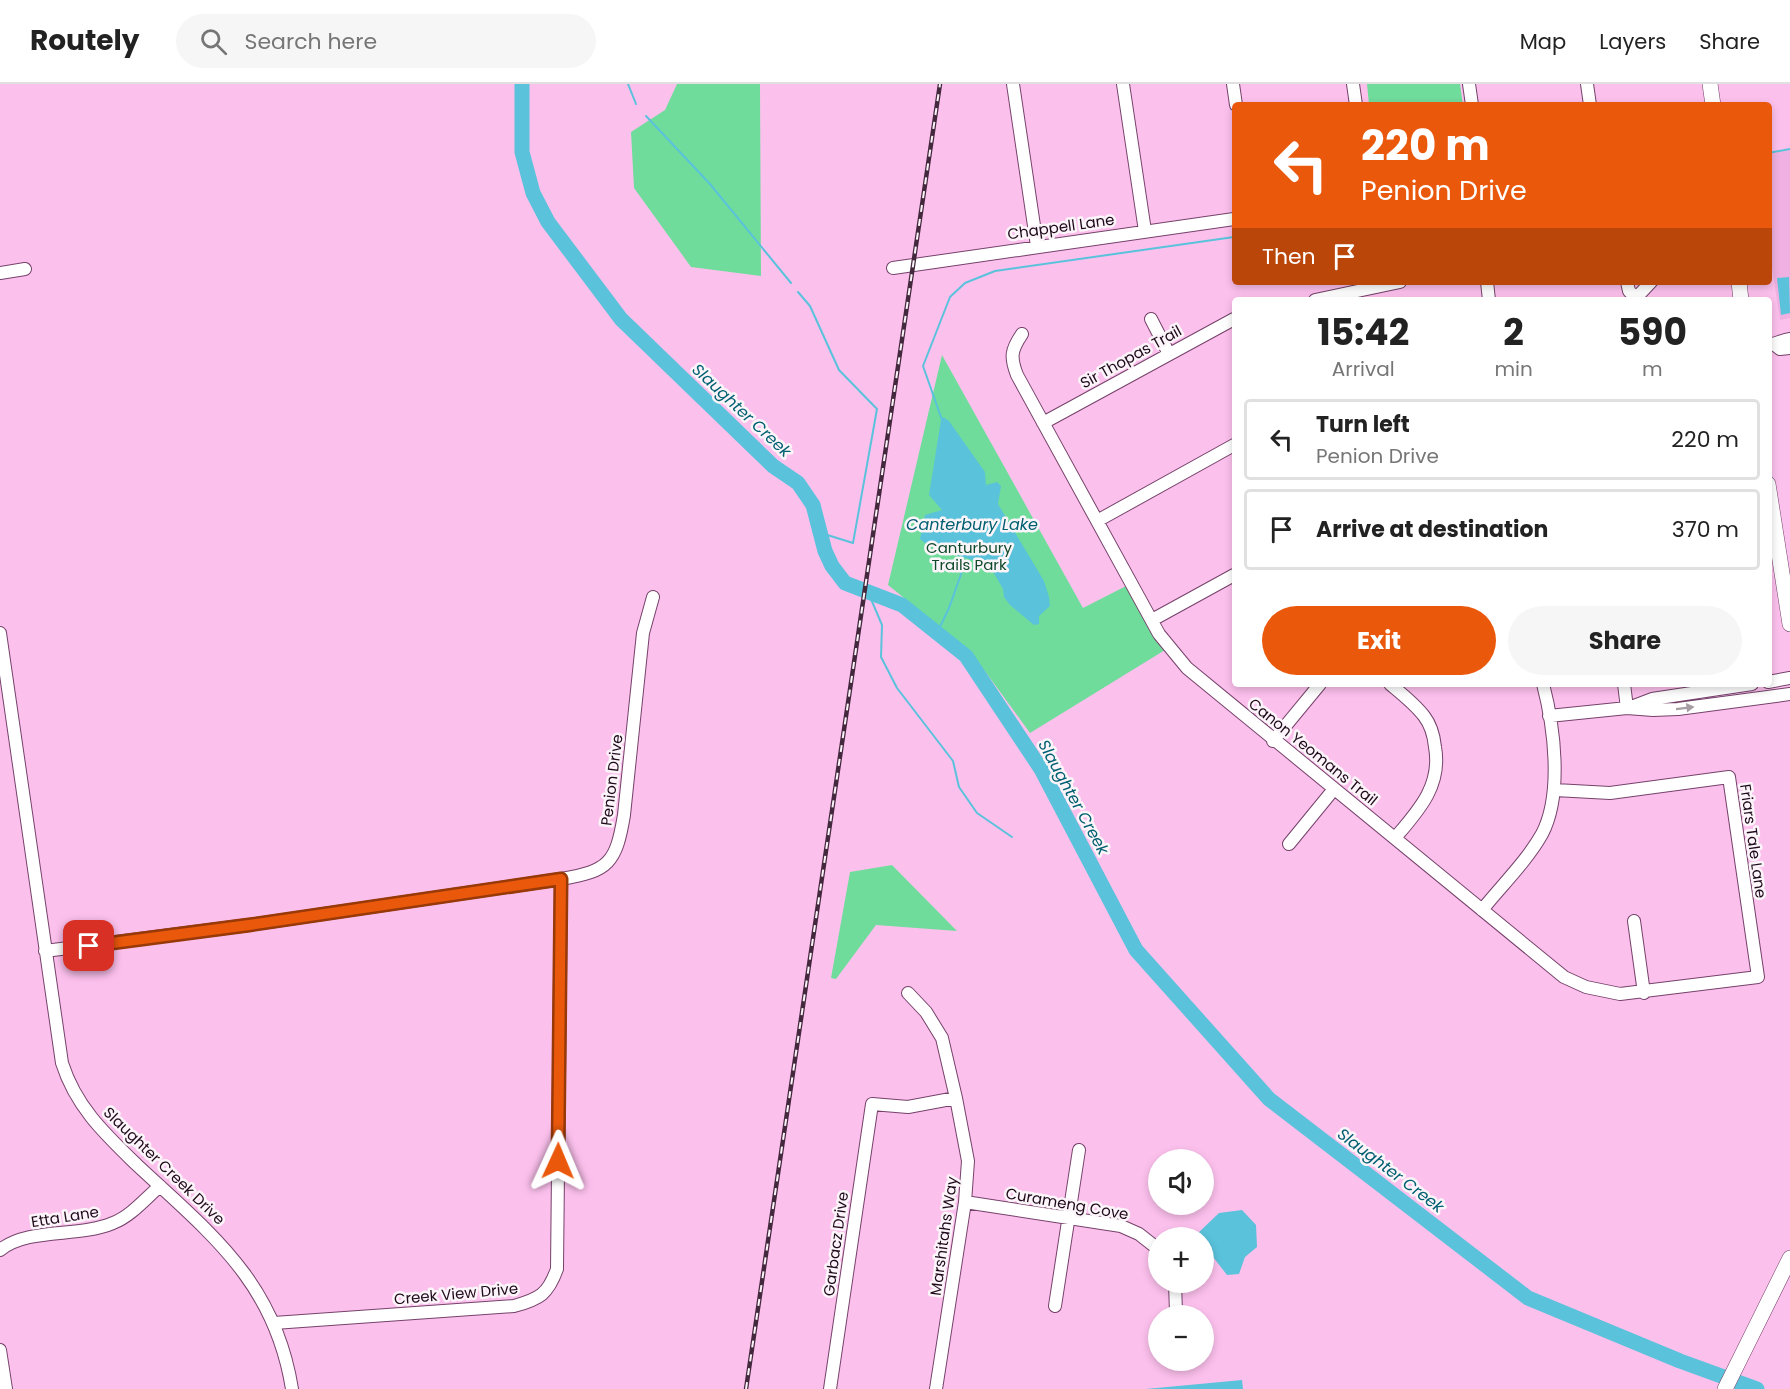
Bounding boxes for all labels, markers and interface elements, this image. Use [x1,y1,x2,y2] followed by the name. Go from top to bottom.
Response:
[176,14,596,68] search box
[30,21,140,60] text: Routely
[197,25,230,58] icon: search
[245,26,377,57] text: Search here
[1520,27,1566,56] text: Map
[1599,27,1666,56] text: Layers
[1699,27,1760,56] text: Share
[1361,116,1490,175] text: 220 m
[1262,126,1340,204] icon: left
[1361,172,1527,209] text: Penion Drive
[1006,209,1116,244] street label: Chappell Lane
[1328,240,1361,273] icon: arrive
[1262,241,1316,272] text: Then
[1317,307,1409,358] text: 15:42
[1503,307,1524,358] text: 2
[1618,307,1687,358] text: 590
[1076,320,1185,393] street label: Sir Thopas Trail
[1332,355,1395,383] text: Arrival
[1494,355,1533,383] text: min
[1642,355,1663,383] text: m
[687,358,797,463] water label: Slaughter Creek
[1316,409,1410,440] text: Turn left
[1265,423,1298,456] icon: left
[1671,424,1739,455] text: 220 m
[1316,442,1439,470] text: Penion Drive
[906,513,1038,536] water label: Canterbury Lake
[1265,513,1298,546] icon: arrive
[1316,514,1548,545] text: Arrive at destination
[1672,514,1739,545] text: 370 m
[926,537,1012,575] park label: Canturbury Trails Park
[1262,606,1496,675] button: Exit
[1508,606,1742,675] button: Share
[1244,693,1382,810] street label: Canon Yeomans Trail
[1676,703,1695,713] one-way arrow
[595,733,628,827] street label: Penion Drive
[1032,736,1115,860] water label: Slaughter Creek
[1735,782,1772,899] street label: Friars Tale Lane
[63,920,114,971] pin
[72,929,105,962] icon: arrive
[99,1102,230,1229] street label: Slaughter Creek Drive
[1333,1123,1449,1219] water label: Slaughter Creek
[526,1129,590,1193] position arrow
[1148,1149,1214,1371] map controls
[1148,1149,1214,1215] button: sound
[925,1174,962,1297] street label: Marshitahs Way
[1004,1182,1130,1225] street label: Curameng Cove
[818,1190,853,1297] street label: Garbacz Drive
[30,1201,100,1232] street label: Etta Lane
[1148,1227,1214,1293] button: +
[393,1278,519,1309] street label: Creek View Drive
[1148,1305,1214,1371] button: −

